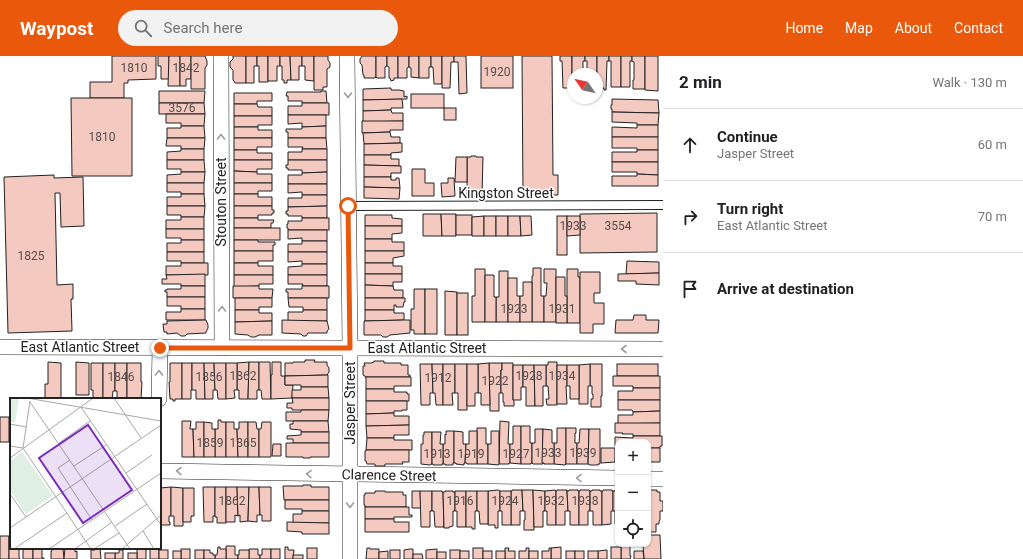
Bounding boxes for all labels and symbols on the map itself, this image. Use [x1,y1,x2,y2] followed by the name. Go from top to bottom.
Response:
[121,61,148,75] house number: 1810
[173,61,200,75] house number: 1842
[484,65,511,79] house number: 1920
[567,68,603,104] north arrow
[344,92,352,98] one-way arrow
[169,101,196,115] house number: 3576
[89,130,116,144] house number: 1810
[217,134,225,140] one-way arrow
[213,157,229,247] street label: Stouton Street
[458,185,554,201] street label: Kingston Street
[339,197,357,215] route start
[560,219,586,233] house number: 1933
[605,219,632,233] house number: 3554
[18,249,45,263] house number: 1825
[501,302,527,316] house number: 1923
[549,302,575,316] house number: 1931
[218,306,226,312] one-way arrow
[21,339,140,355] street label: East Atlantic Street
[151,339,169,357] route end
[368,340,487,356] street label: East Atlantic Street
[621,345,627,353] one-way arrow
[342,361,358,445] street label: Jasper Street
[230,369,257,383] house number: 1862
[516,369,543,383] house number: 1928
[549,369,576,383] house number: 1934
[108,370,135,384] house number: 1846
[155,370,164,376] one-way arrow
[196,370,223,384] house number: 1856
[425,371,452,385] house number: 1912
[482,374,509,388] house number: 1922
[10,398,161,549] inset map
[197,436,223,450] house number: 1859
[230,436,257,450] house number: 1865
[535,446,561,460] house number: 1933
[570,446,596,460] house number: 1939
[424,447,450,461] house number: 1913
[458,447,484,461] house number: 1919
[503,447,530,461] house number: 1927
[341,466,437,484] street label: Clarence Street
[176,467,182,475] one-way arrow
[306,470,312,478] one-way arrow
[576,474,582,482] one-way arrow
[219,494,246,508] house number: 1862
[447,494,474,508] house number: 1916
[492,494,519,508] house number: 1924
[538,494,565,508] house number: 1932
[572,494,599,508] house number: 1938
[346,502,354,508] one-way arrow

